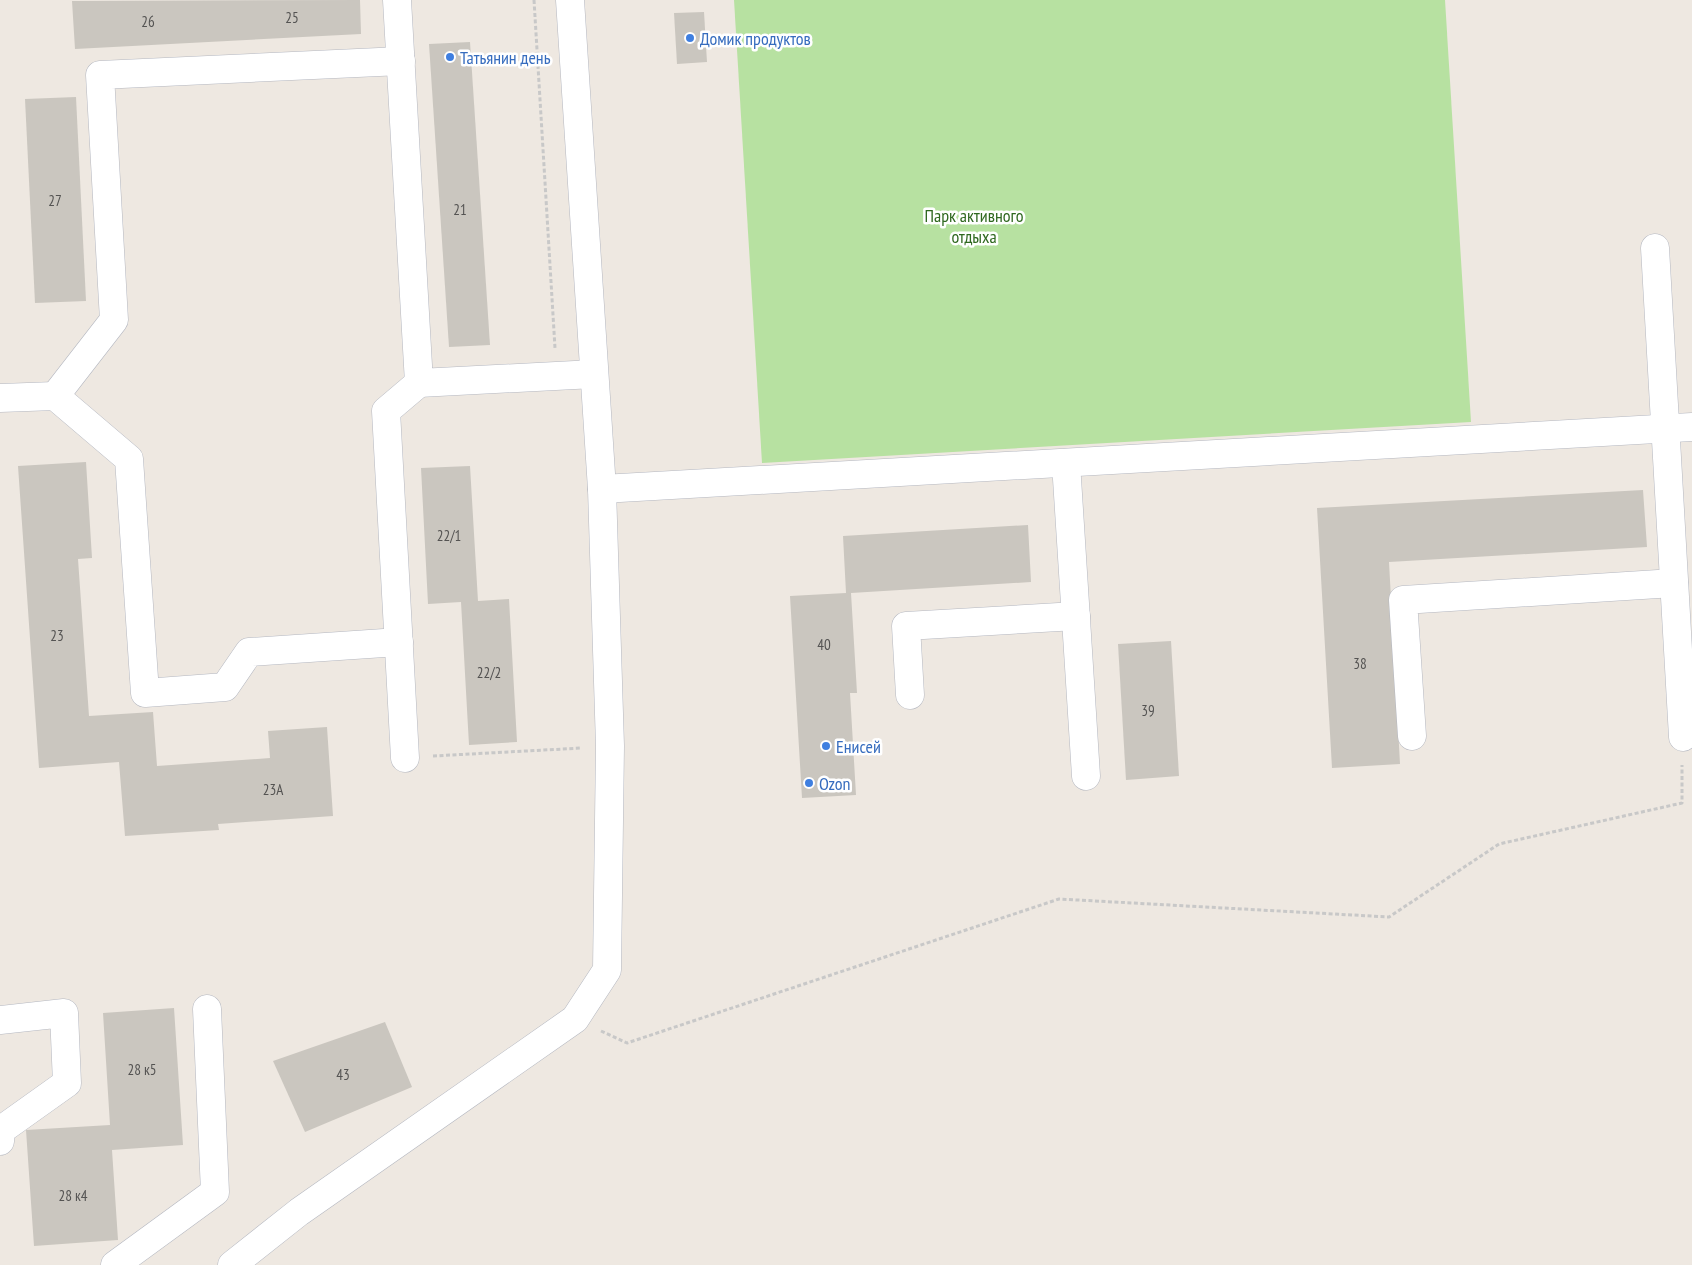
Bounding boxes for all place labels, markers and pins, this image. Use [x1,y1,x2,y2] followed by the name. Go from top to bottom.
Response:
[700,27,811,50] place label: Домик продуктов
[684,32,696,44] marker: Домик продуктов
[460,46,551,69] place label: Татьянин день
[444,51,456,63] marker: Татьянин день
[836,735,881,758] place label: Енисей
[820,740,832,752] marker: Енисей
[819,772,851,795] place label: Ozon
[803,777,815,789] marker: Ozon

